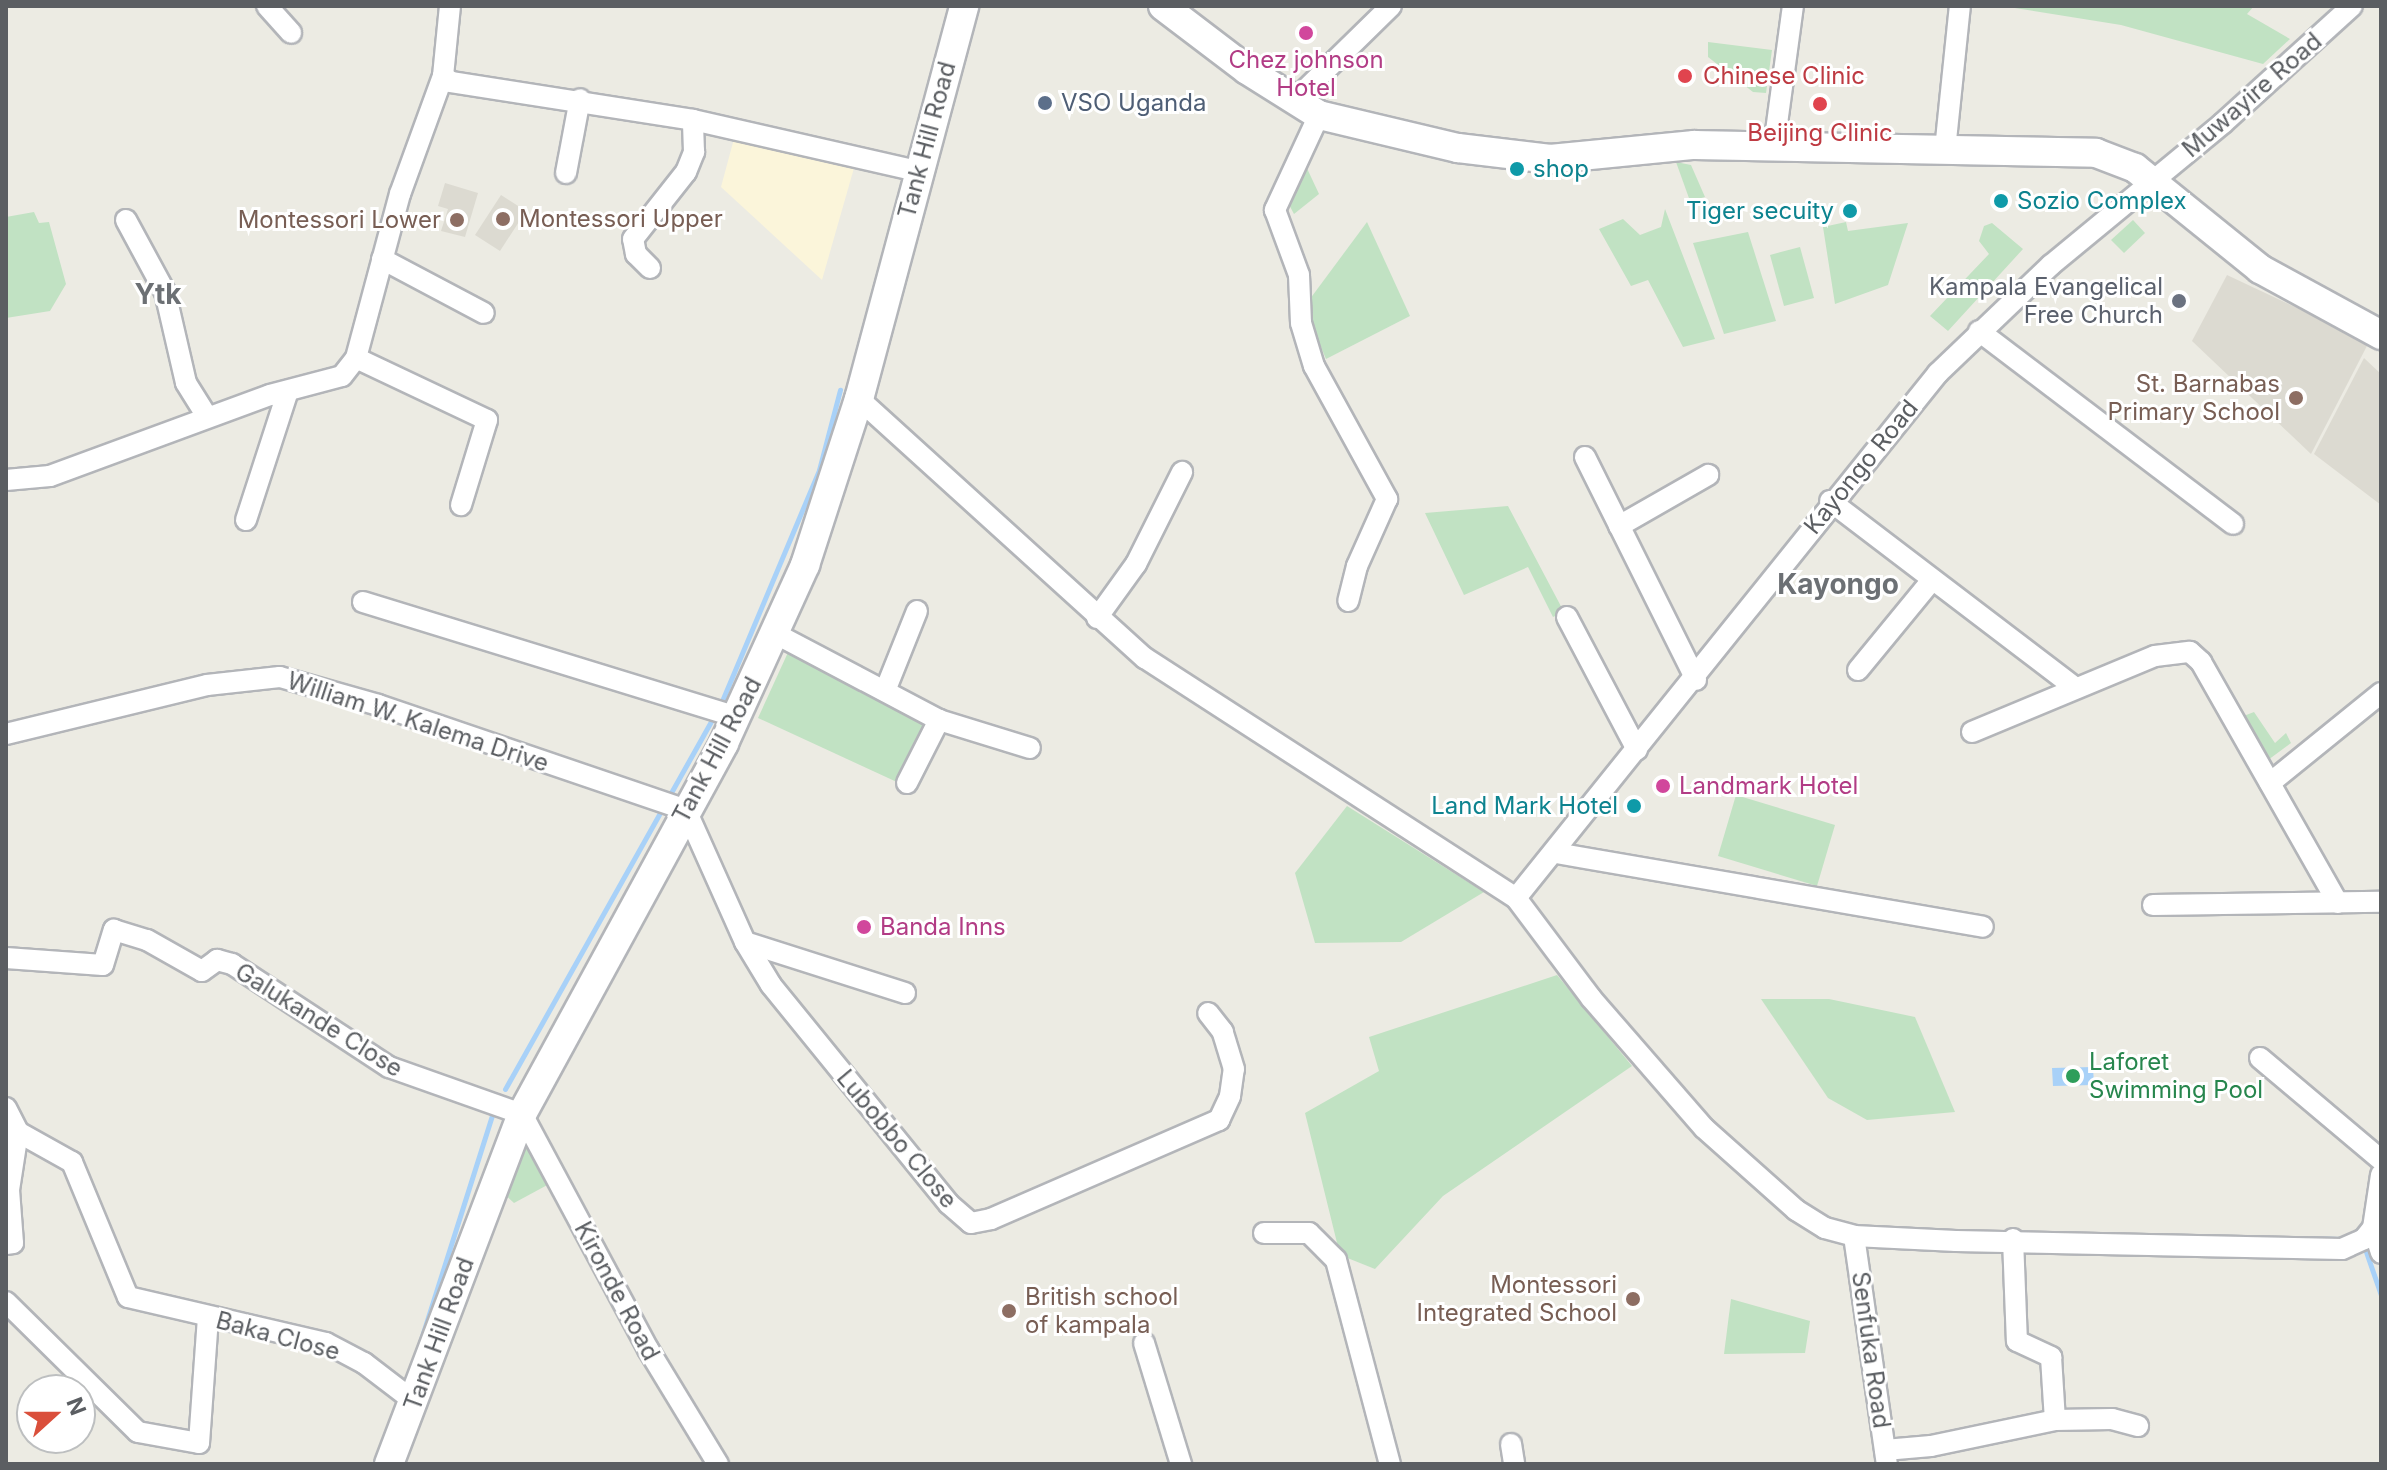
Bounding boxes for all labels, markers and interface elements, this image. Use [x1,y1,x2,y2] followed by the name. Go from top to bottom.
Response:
[1297,24,1315,42] marker: Chez johnson Hotel
[2176,27,2328,163] street label: Muwayire Road
[1228,46,1384,102] place label: Chez johnson Hotel
[892,58,962,222] street label: Tank Hill Road
[1703,62,1865,90] place label: Chinese Clinic
[1674,65,1696,87] marker: Chinese Clinic
[1061,89,1206,117] place label: VSO Uganda
[1809,93,1831,115] marker: Beijing Clinic
[1036,94,1054,112] marker: VSO Uganda
[1747,119,1893,147] place label: Beijing Clinic
[1533,155,1589,183] place label: shop
[1508,160,1526,178] marker: shop
[2017,187,2187,215] place label: Sozio Complex
[1992,192,2010,210] marker: Sozio Complex
[1686,197,1834,225] place label: Tiger secuity
[1841,202,1859,220] marker: Tiger secuity
[519,205,723,233] place label: Montessori Upper
[238,206,441,234] place label: Montessori Lower
[494,210,512,228] marker: Montessori Upper
[448,211,466,229] marker: Montessori Lower
[1929,273,2163,329] place label: Kampala Evangelical Free Church
[134,277,182,311] district label: Ytk
[2170,292,2188,310] marker: Kampala Evangelical Free Church
[2107,370,2280,426] place label: St. Barnabas Primary School
[2287,389,2305,407] marker: St. Barnabas Primary School
[1798,394,1924,540] street label: Kayongo Road
[1777,567,1899,601] district label: Kayongo
[284,666,552,778] street label: William W. Kalema Drive
[666,672,768,828] street label: Tank Hill Road
[1679,772,1858,800] place label: Landmark Hotel
[1654,777,1672,795] marker: Landmark Hotel
[1431,792,1618,820] place label: Land Mark Hotel
[1625,797,1643,815] marker: Land Mark Hotel
[880,913,1006,941] place label: Banda Inns
[855,918,873,936] marker: Banda Inns
[230,957,408,1083] street label: Galukande Close
[2089,1048,2263,1104] place label: Laforet Swimming Pool
[831,1064,963,1214] street label: Lubobbo Close
[2064,1067,2082,1085] marker: Laforet Swimming Pool
[568,1217,666,1365] street label: Kironde Road
[398,1253,480,1415] street label: Tank Hill Road
[1846,1270,1896,1430] street label: Senfuka Road
[1417,1271,1617,1327] place label: Montessori Integrated School
[1025,1283,1178,1339] place label: British school of kampala
[1624,1290,1642,1308] marker: Montessori Integrated School
[1000,1302,1018,1320] marker: British school of kampala
[213,1306,343,1366] street label: Baka Close
[16,1374,96,1454] north arrow
[61,1394,92,1419] text: N

